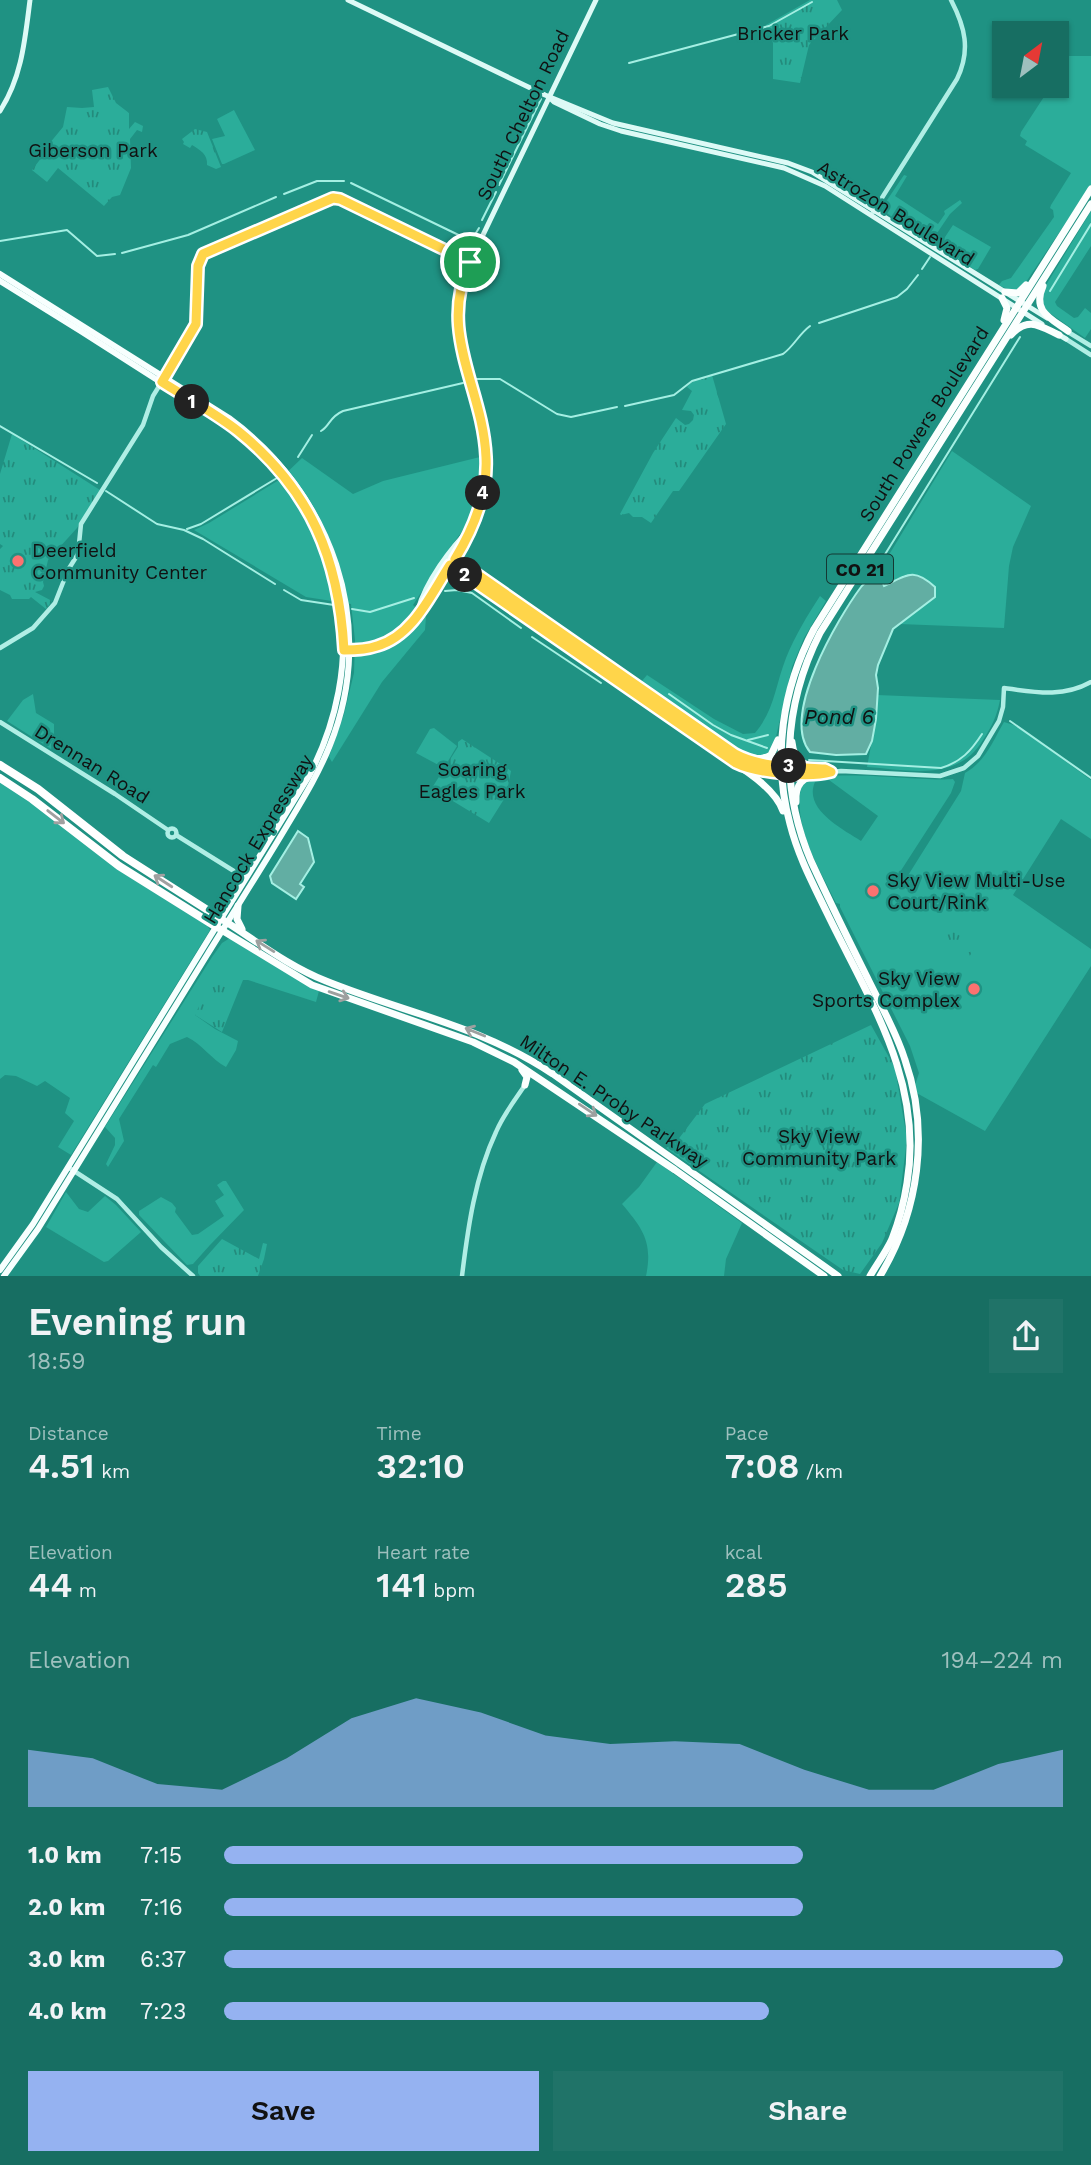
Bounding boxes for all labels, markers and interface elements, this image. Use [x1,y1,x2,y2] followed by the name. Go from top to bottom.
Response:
[992,21,1069,98] north arrow
[992,21,1069,98] map controls
[737,22,849,45] park label: Bricker Park
[472,26,574,204] street label: South Chelton Road
[28,139,158,162] park label: Giberson Park
[813,155,979,271] street label: Astrozon Boulevard
[440,232,500,292] pin
[451,243,489,281] icon: arrive
[854,322,994,526] street label: South Powers Boulevard
[174,384,210,420] pin: 1
[187,390,196,413] text: 1
[466,476,500,510] pin: 4
[476,481,489,504] text: 4
[32,539,208,584] place label: Deerfield Community Center
[10,553,26,569] marker: Deerfield Community Center
[827,554,893,584] road number: CO 21
[448,558,482,592] pin: 2
[459,563,470,586] text: 2
[804,704,875,729] water label: Pond 6
[30,720,154,808] street label: Drennan Road
[772,748,806,784] pin: 3
[198,750,318,928] street label: Hancock Expressway
[783,754,794,777] text: 3
[418,758,526,803] park label: Soaring Eagles Park
[46,810,65,825] one-way arrow
[887,869,1065,914] place label: Sky View Multi-Use Court/Rink
[154,874,173,889] one-way arrow
[865,883,881,899] marker: Sky View Multi-Use Court/Rink
[256,939,276,953] one-way arrow
[812,967,960,1012] place label: Sky View Sports Complex
[966,981,982,997] marker: Sky View Sports Complex
[327,990,349,1002] one-way arrow
[464,1025,486,1038] one-way arrow
[515,1029,713,1173] street label: Milton E. Proby Parkway
[578,1103,597,1118] one-way arrow
[742,1125,896,1170] park label: Sky View Community Park
[989,1299,1063,1373] button: share
[28,1300,247,1344] text: Evening run
[28,1348,86,1375] text: 18:59
[28,1422,109,1445] text: Distance
[376,1422,422,1445] text: Time
[725,1422,769,1445] text: Pace
[28,1445,95,1487] text: 4.51
[376,1445,465,1487] text: 32:10
[725,1445,800,1487] text: 7:08
[95,1460,130,1483] text: km
[800,1460,843,1483] text: /km
[28,1541,113,1564] text: Elevation
[376,1541,470,1564] text: Heart rate
[725,1541,762,1564] text: kcal
[28,1564,72,1606] text: 44
[376,1564,427,1606] text: 141
[725,1564,788,1606] text: 285
[72,1579,97,1602] text: m
[427,1579,475,1602] text: bpm
[28,1647,131,1674] text: Elevation
[941,1647,1063,1674] text: 194–224 m
[28,1842,102,1869] text: 1.0 km
[140,1842,182,1869] text: 7:15
[28,1894,106,1921] text: 2.0 km
[140,1894,183,1921] text: 7:16
[28,1946,105,1973] text: 3.0 km
[140,1946,186,1973] text: 6:37
[28,1998,107,2025] text: 4.0 km
[140,1998,187,2025] text: 7:23
[28,2071,539,2151] button: Save
[553,2071,1063,2151] button: Share

